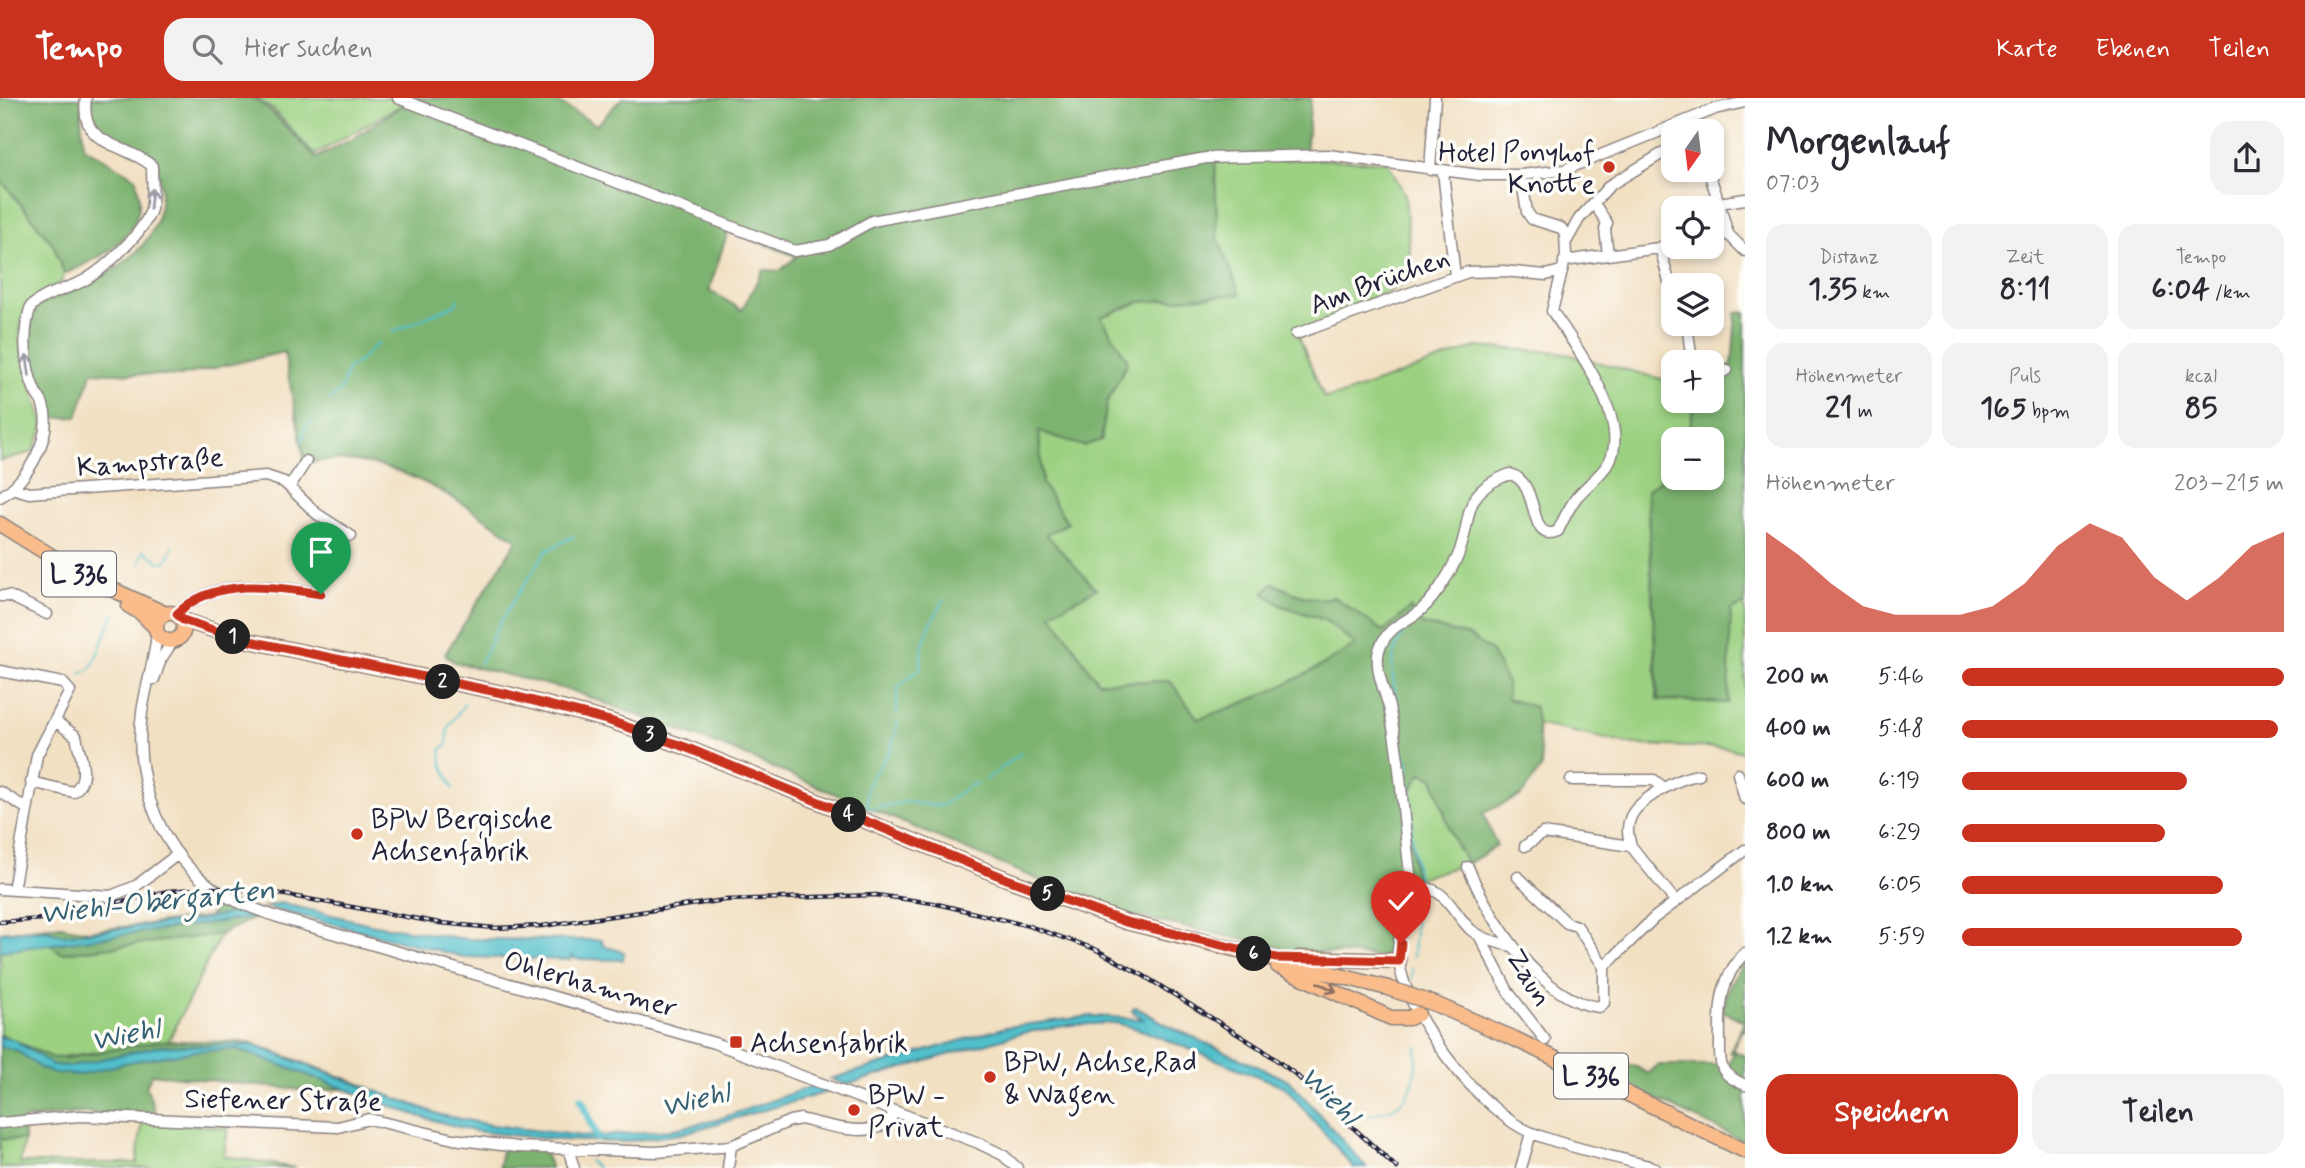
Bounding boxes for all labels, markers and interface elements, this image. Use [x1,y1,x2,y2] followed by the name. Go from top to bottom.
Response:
[164,18,654,81] search box
[35,27,122,71] text: Tempo
[188,30,226,68] icon: search
[244,32,373,66] text: Hier suchen
[1996,34,2058,65] text: Karte
[2096,34,2170,65] text: Ebenen
[2208,34,2270,65] text: Teilen
[1766,118,1950,167] text: Morgenlauf
[1661,119,1724,182] north arrow
[1661,119,1724,490] map controls
[2210,121,2284,195] button: share
[1438,135,1595,204] place label: Hotel Ponyhof Knotte
[1601,159,1617,175] marker: Hotel Ponyhof Knotte
[1766,169,1819,199] text: 07:03
[145,188,158,211] one-way arrow
[1661,196,1724,259] button: locate
[1305,240,1455,325] street label: Am Brüchen
[1819,245,1879,270] text: Distanz
[2006,245,2044,270] text: Zeit
[2176,245,2226,270] text: Tempo
[1808,270,1857,309] text: 1.35
[1999,270,2051,309] text: 8:11
[2151,270,2210,309] text: 6:04
[1661,273,1724,336] button: layers
[1857,280,1890,305] text: km
[2210,280,2251,305] text: /km
[1661,350,1724,413] button: +
[21,354,34,376] one-way arrow
[1796,364,1902,389] text: Höhenmeter
[2009,364,2041,389] text: Puls
[2185,364,2217,389] text: kcal
[1825,389,1853,428] text: 21
[1980,389,2027,428] text: 165
[2185,389,2217,428] text: 85
[1853,399,1873,424] text: m
[2027,399,2070,424] text: bpm
[1661,427,1724,490] button: −
[76,440,225,487] street label: Kampstraße
[1766,469,1895,499] text: Höhenmeter
[2174,469,2284,499] text: 203–215 m
[291,522,351,594] pin
[302,533,340,571] icon: arrive
[42,552,116,596] road number: L 336
[216,620,250,654] pin: 1
[228,624,237,649] text: 1
[1766,662,1829,692] text: 200 m
[1878,662,1924,692] text: 5:46
[426,664,460,700] pin: 2
[438,669,447,694] text: 2
[1766,714,1831,744] text: 400 m
[1878,714,1924,744] text: 5:48
[632,718,668,752] pin: 3
[645,722,654,747] text: 3
[1766,766,1829,796] text: 600 m
[1878,766,1920,796] text: 6:19
[832,798,866,832] pin: 4
[371,802,553,871] place label: BPW Bergische Achsenfabrik
[843,802,854,827] text: 4
[1766,818,1830,848] text: 800 m
[1878,818,1921,848] text: 6:29
[349,826,365,842] marker: BPW Bergische Achsenfabrik
[1766,870,1834,900] text: 1.0 km
[1878,870,1921,900] text: 6:05
[38,871,277,938] water label: Wiehl-Obergarten
[1371,871,1431,943] pin
[1030,876,1066,912] pin: 5
[1042,881,1053,906] text: 5
[1382,882,1420,920] icon: check
[1766,922,1832,952] text: 1.2 km
[1878,922,1925,952] text: 5:59
[1236,936,1272,972] pin: 6
[1249,941,1258,966] text: 6
[1496,942,1560,1014] street label: Zaun
[499,943,681,1028] street label: Ohlerhammer
[1316,981,1337,995] one-way arrow
[88,1009,167,1061] water label: Wiehl
[750,1026,908,1063] place label: Achsenfabrik
[728,1034,744,1050] marker: Achsenfabrik
[1004,1045,1197,1117] place label: BPW, Achse,Rad & Wagen
[1554,1054,1628,1099] road number: L 336
[1291,1058,1370,1137] water label: Wiehl
[982,1069,998,1085] marker: BPW, Achse,Rad & Wagen
[657,1073,737,1127] water label: Wiehl
[1766,1074,2018,1154] button: Speichern
[2032,1074,2284,1154] button: Teilen
[868,1078,945,1147] place label: BPW - Privat
[184,1081,382,1122] street label: Siefener Straße
[846,1102,862,1118] marker: BPW - Privat

